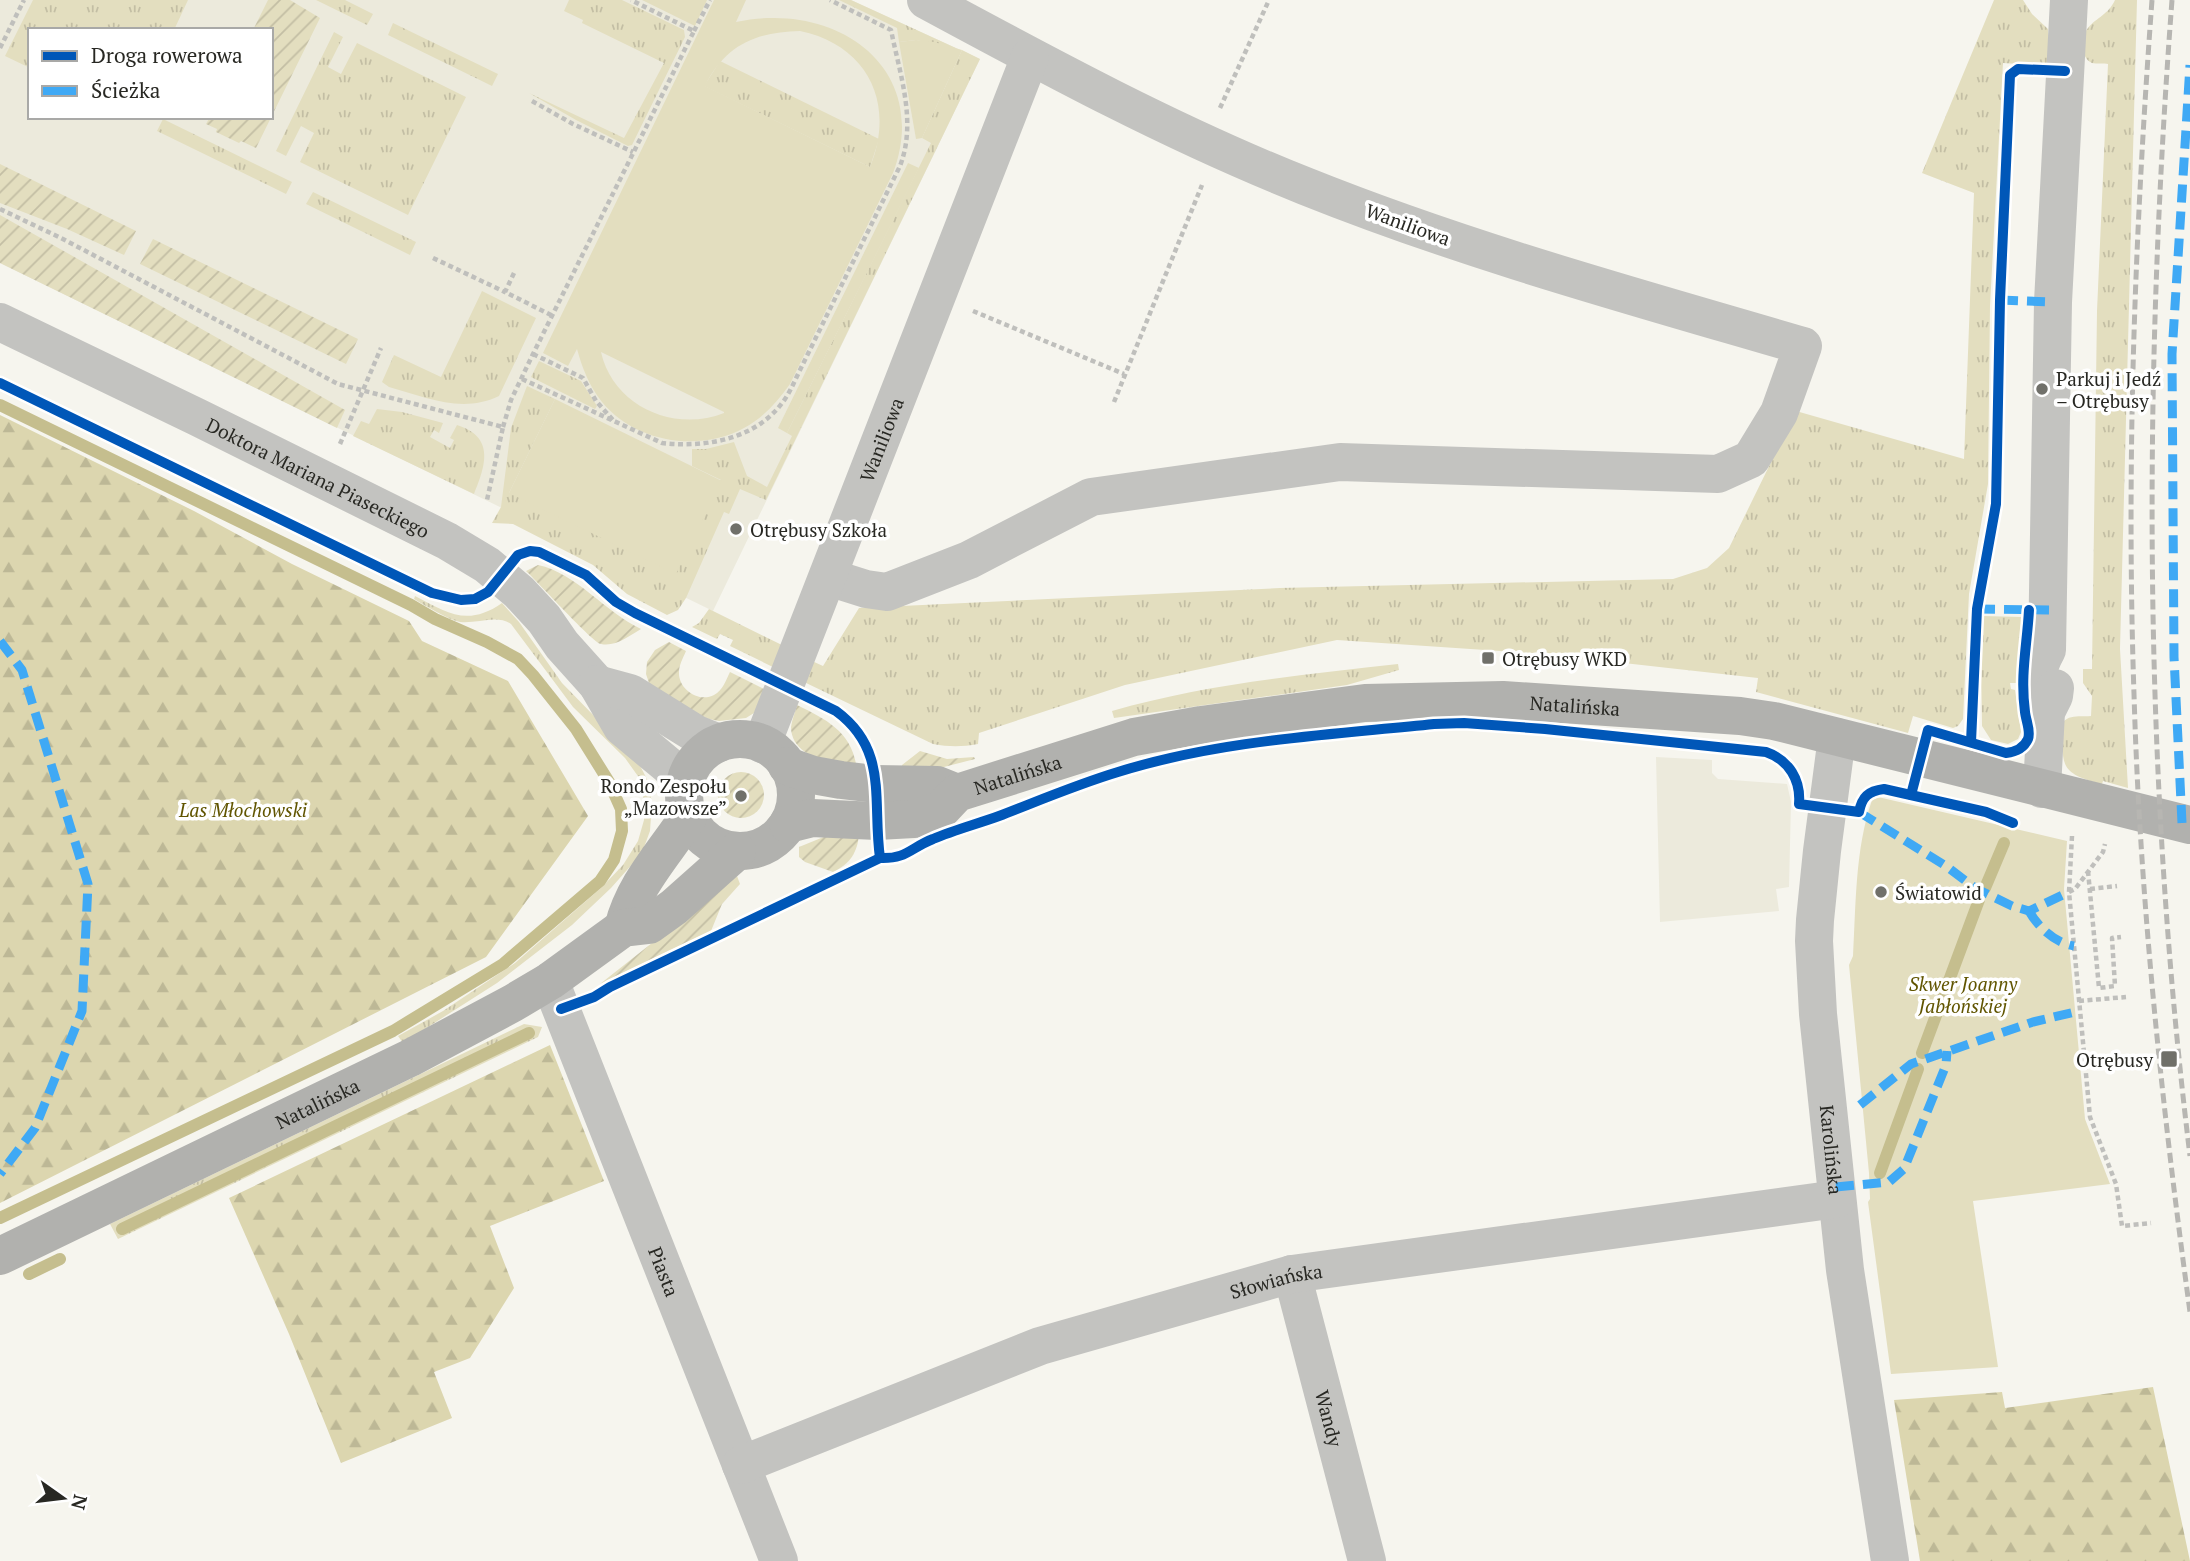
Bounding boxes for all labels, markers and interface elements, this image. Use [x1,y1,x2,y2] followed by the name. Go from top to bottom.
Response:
[28,28,273,119] legend
[91,41,243,69] text: Droga rowerowa
[91,76,161,104] text: Ścieżka
[1362,197,1454,251] street label: Waniliowa
[2056,366,2161,413] place label: Parkuj i Jedź – Otrębusy
[2034,381,2050,397] marker: Parkuj i Jedź – Otrębusy
[853,393,909,485] street label: Waniliowa
[202,411,434,543] street label: Doktora Mariana Piaseckiego
[750,517,887,542] place label: Otrębusy Szkoła
[728,521,744,537] marker: Otrębusy Szkoła
[1502,646,1627,671] place label: Otrębusy WKD
[1480,650,1496,666] marker: Otrębusy WKD
[1529,689,1621,720] street label: Natalińska
[970,748,1065,799] street label: Natalińska
[601,773,727,820] place label: Rondo Zespołu „Mazowsze”
[733,788,749,804] marker: Rondo Zespołu „Mazowsze”
[178,797,308,822] park label: Las Młochowski
[1895,880,1982,905] place label: Światowid
[1873,884,1889,900] marker: Światowid
[1909,971,2019,1018] park label: Skwer Joanny Jabłońskiej
[2076,1047,2153,1072] place label: Otrębusy
[2159,1049,2179,1069] marker: Otrębusy
[271,1072,364,1134] street label: Natalińska
[1815,1104,1850,1196] street label: Karolińska
[643,1243,686,1300] street label: Piasta
[1227,1257,1324,1304] street label: Słowiańska
[1310,1387,1349,1450] street label: Wandy
[28,1463,98,1533] north arrow
[66,1492,94,1513] text: N

